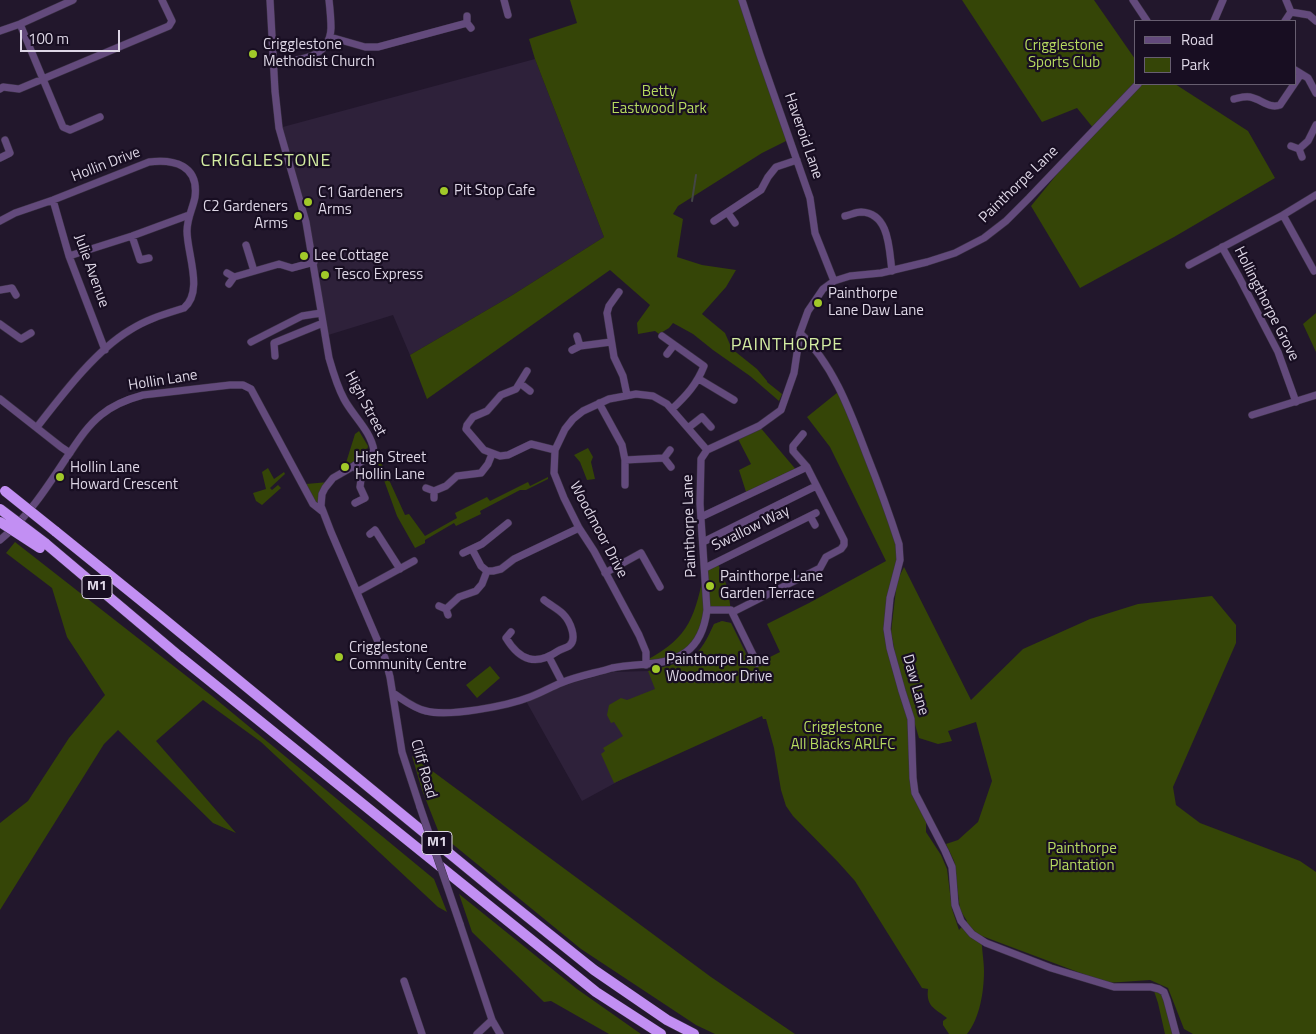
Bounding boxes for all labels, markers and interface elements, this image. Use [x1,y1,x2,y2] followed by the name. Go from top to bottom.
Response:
[22,20,122,52] scale bar
[1134,20,1296,85] legend
[28,27,69,50] text: 100 m
[1181,28,1213,51] text: Road
[263,36,375,71] place label: Crigglestone Methodist Church
[1025,37,1103,72] park label: Crigglestone Sports Club
[247,48,259,60] marker: Crigglestone Methodist Church
[1181,53,1210,76] text: Park
[611,83,707,118] park label: Betty Eastwood Park
[780,91,826,181] street label: Haveroid Lane
[976,143,1062,227] street label: Painthorpe Lane
[69,144,143,186] street label: Hollin Drive
[199,151,333,173] district label: CRIGGLESTONE
[454,182,535,200] place label: Pit Stop Cafe
[318,184,403,219] place label: C1 Gardeners Arms
[438,185,450,197] marker: Pit Stop Cafe
[302,196,314,208] marker: C1 Gardeners Arms
[203,198,288,233] place label: C2 Gardeners Arms
[292,210,304,222] marker: C2 Gardeners Arms
[69,232,113,310] street label: Julie Avenue
[1229,244,1303,364] street label: Hollingthorpe Grove
[314,247,389,265] place label: Lee Cottage
[298,250,310,262] marker: Lee Cottage
[335,266,423,284] place label: Tesco Express
[319,269,331,281] marker: Tesco Express
[828,285,924,320] place label: Painthorpe Lane Daw Lane
[812,297,824,309] marker: Painthorpe Lane Daw Lane
[729,335,845,357] district label: PAINTHORPE
[127,367,199,395] street label: Hollin Lane
[340,368,390,440] street label: High Street
[355,449,426,484] place label: High Street Hollin Lane
[70,459,178,494] place label: Hollin Lane Howard Crescent
[339,461,351,473] marker: High Street Hollin Lane
[54,471,66,483] marker: Hollin Lane Howard Crescent
[679,474,701,578] street label: Painthorpe Lane
[565,479,631,581] street label: Woodmoor Drive
[709,502,793,556] street label: Swallow Way
[720,568,823,603] place label: Painthorpe Lane Garden Terrace
[82,576,112,598] road number: M1
[704,580,716,592] marker: Painthorpe Lane Garden Terrace
[349,639,467,674] place label: Crigglestone Community Centre
[333,651,345,663] marker: Crigglestone Community Centre
[666,651,772,686] place label: Painthorpe Lane Woodmoor Drive
[898,653,932,717] street label: Daw Lane
[650,663,662,675] marker: Painthorpe Lane Woodmoor Drive
[791,719,895,754] park label: Crigglestone All Blacks ARLFC
[406,737,440,801] street label: Cliff Road
[422,831,452,854] road number: M1
[1047,840,1117,875] park label: Painthorpe Plantation

